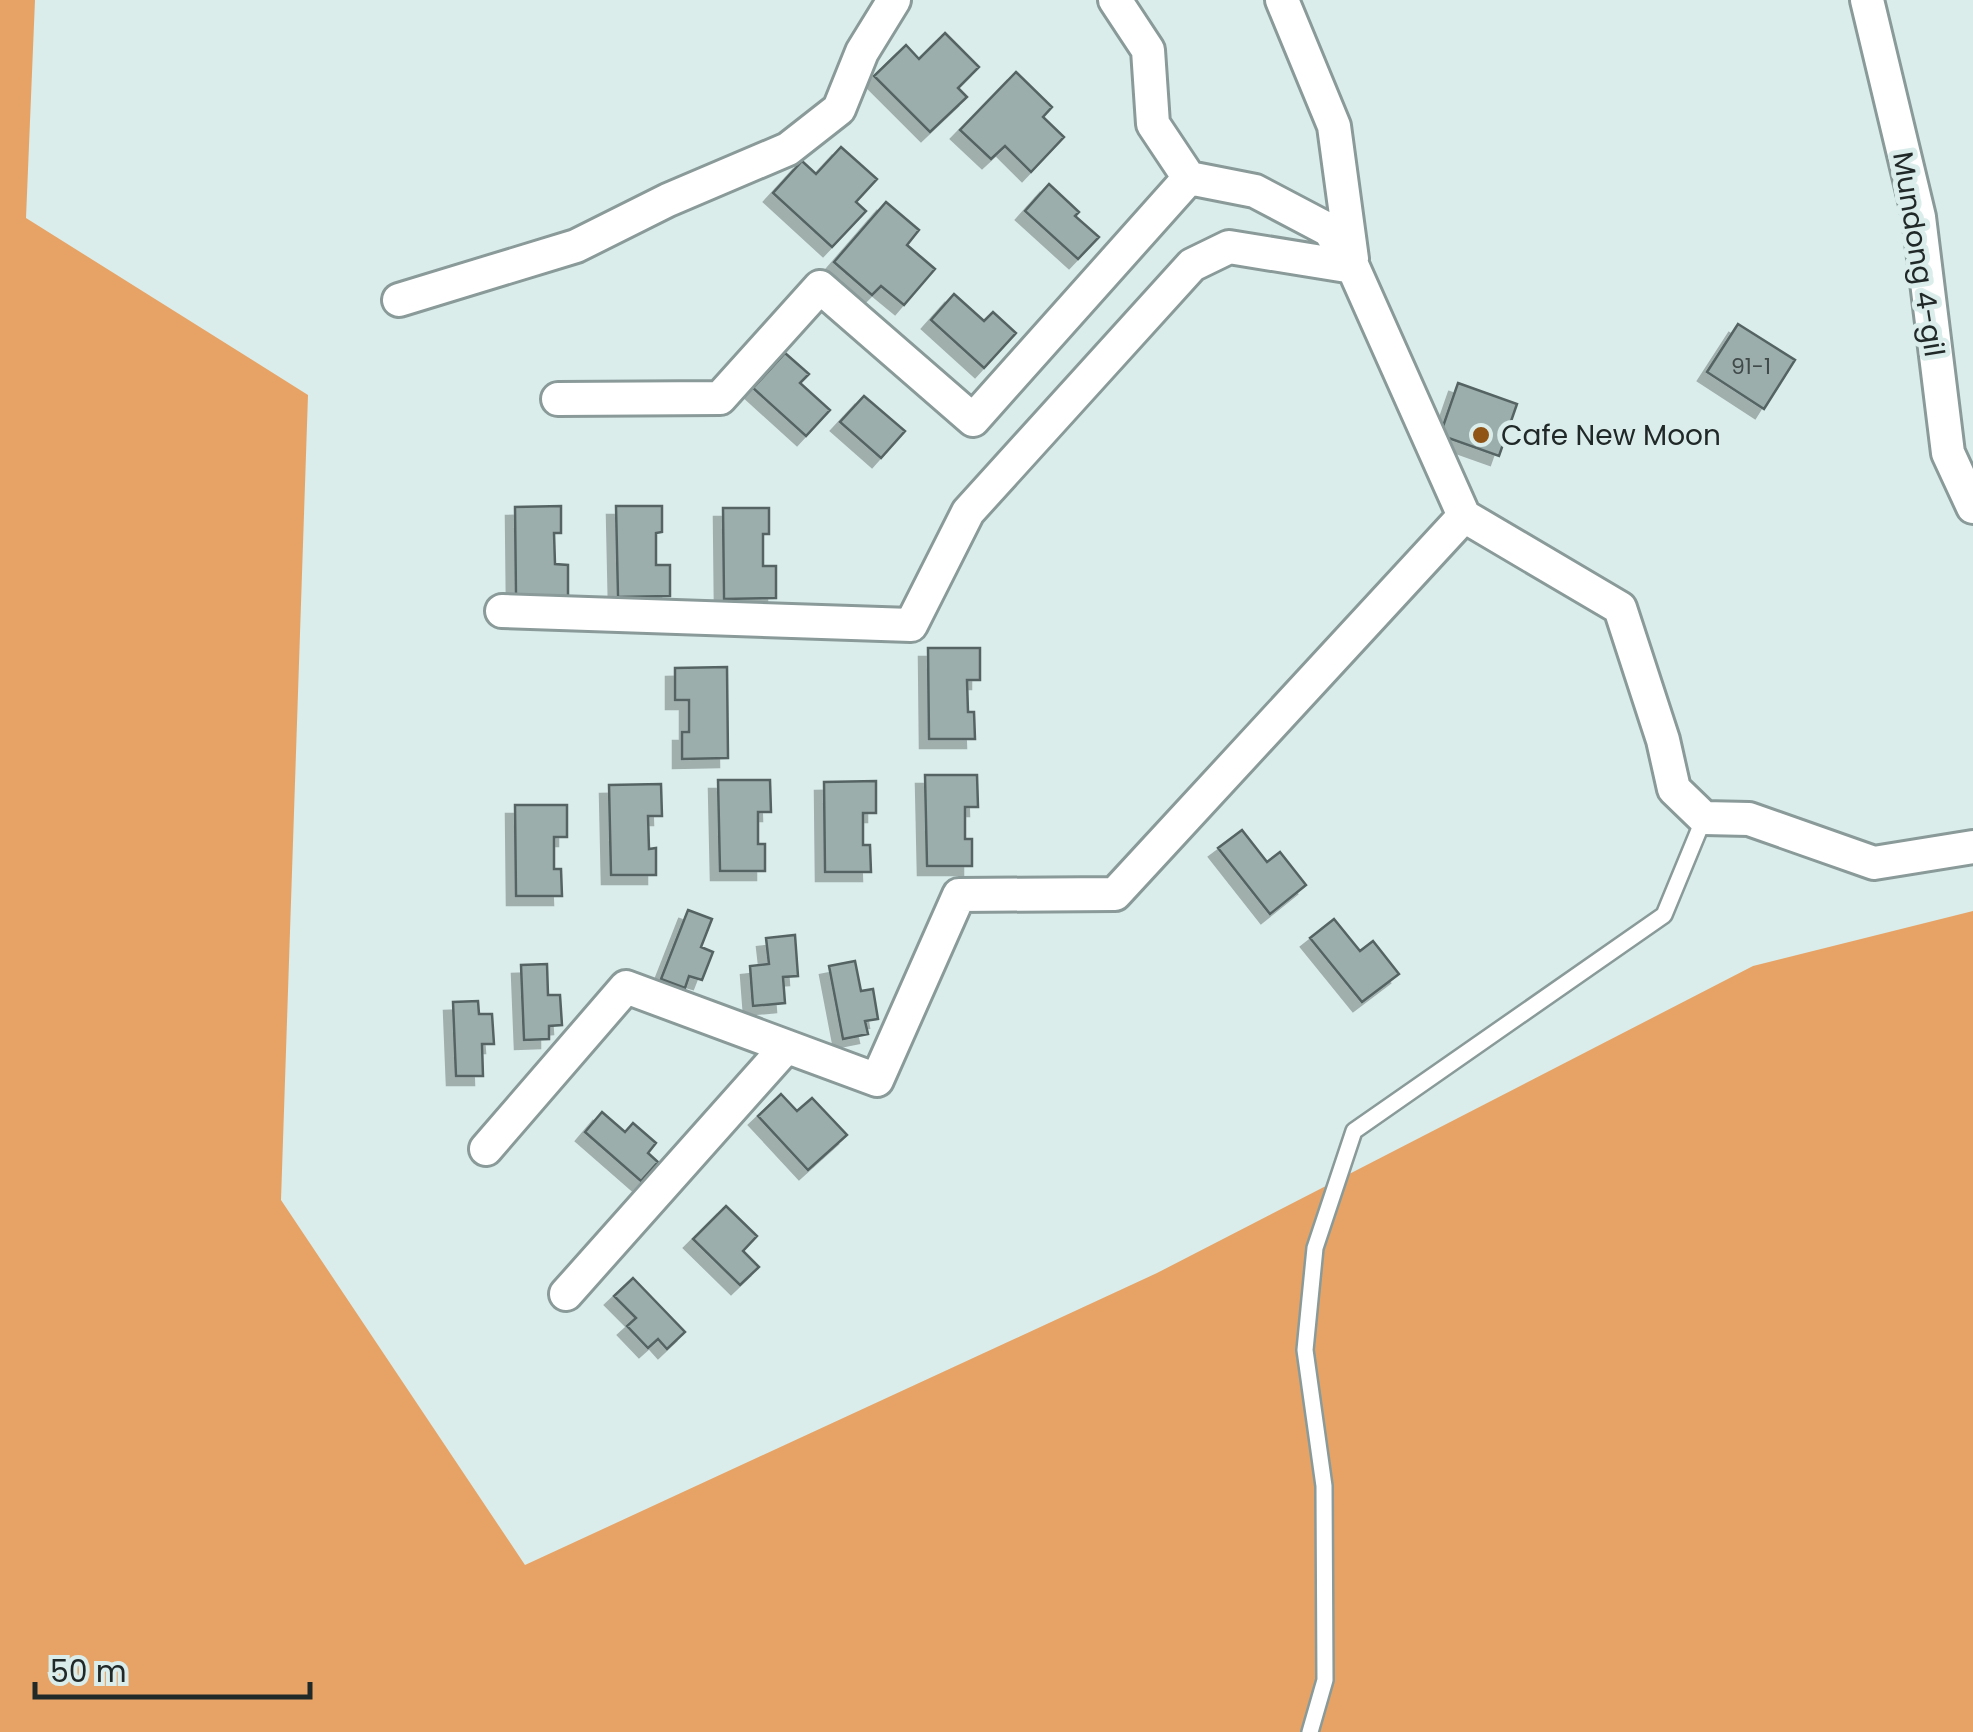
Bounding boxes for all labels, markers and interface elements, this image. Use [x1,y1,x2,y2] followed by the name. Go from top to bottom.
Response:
[1883,149,1954,359] street label: Mundong 4-gil
[1731,351,1771,382] house number: 91-1
[1501,416,1721,455] place label: Cafe New Moon
[1470,424,1492,446] marker: Cafe New Moon
[35,1637,310,1699] scale bar
[50,1650,127,1693] text: 50 m

